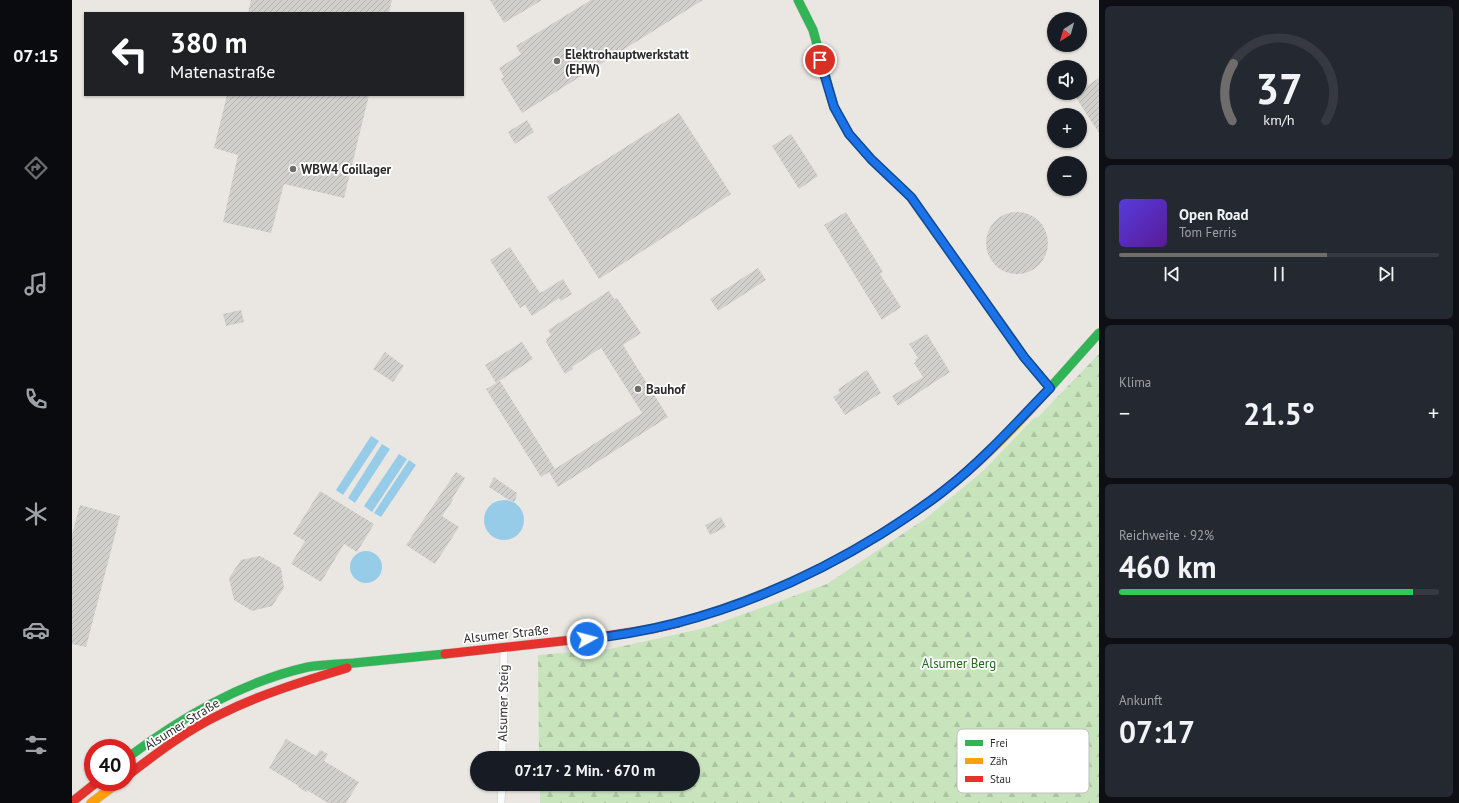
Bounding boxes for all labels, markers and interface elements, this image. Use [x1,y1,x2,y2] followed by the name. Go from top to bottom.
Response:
[1047,12,1087,52] north arrow
[1047,12,1087,196] map controls
[170,24,247,61] text: 380 m
[104,28,156,80] icon: left
[803,43,837,77] pin
[13,44,59,67] text: 07:15
[565,46,689,78] place label: Elektrohauptwerkstatt (EHW)
[809,49,831,71] icon: arrive
[552,56,562,66] marker: Elektrohauptwerkstatt (EHW)
[170,60,276,83] text: Matenastraße
[1047,60,1087,100] button: sound
[1255,62,1303,115] text: 37
[1047,108,1087,148] button: +
[1263,109,1295,128] text: km/h
[22,154,50,182] icon: directions
[1047,156,1087,196] button: −
[301,161,392,178] place label: WBW4 Coillager
[288,164,298,174] marker: WBW4 Coillager
[1179,205,1249,224] text: Open Road
[1179,224,1237,241] text: Tom Ferris
[1161,263,1183,285] icon: previous
[1268,263,1290,285] icon: pause
[1375,263,1397,285] icon: next
[22,270,50,298] icon: music
[1119,374,1151,391] text: Klima
[646,381,686,398] place label: Bauhof
[633,384,643,394] marker: Bauhof
[22,385,50,413] icon: phone
[1243,394,1315,433] text: 21.5°
[1119,399,1130,427] text: −
[1428,399,1439,427] text: +
[22,500,50,528] icon: climate
[1119,527,1214,544] text: Reichweite · 92%
[1119,547,1217,586] text: 460 km
[22,616,50,644] icon: car
[566,618,608,660] position arrow
[463,621,549,647] street label: Alsumer Straße
[922,655,996,672] park label: Alsumer Berg
[494,664,512,742] street label: Alsumer Steig
[1119,692,1162,709] text: Ankunft
[141,694,223,754] street label: Alsumer Straße
[1119,712,1195,751] text: 07:17
[957,729,1089,793] legend
[22,731,50,759] icon: filters
[990,736,1008,750] text: Frei
[84,739,136,791] speed limit sign: 40
[990,754,1007,768] text: Zäh
[515,761,655,780] text: 07:17 · 2 Min. · 670 m
[990,772,1011,786] text: Stau

